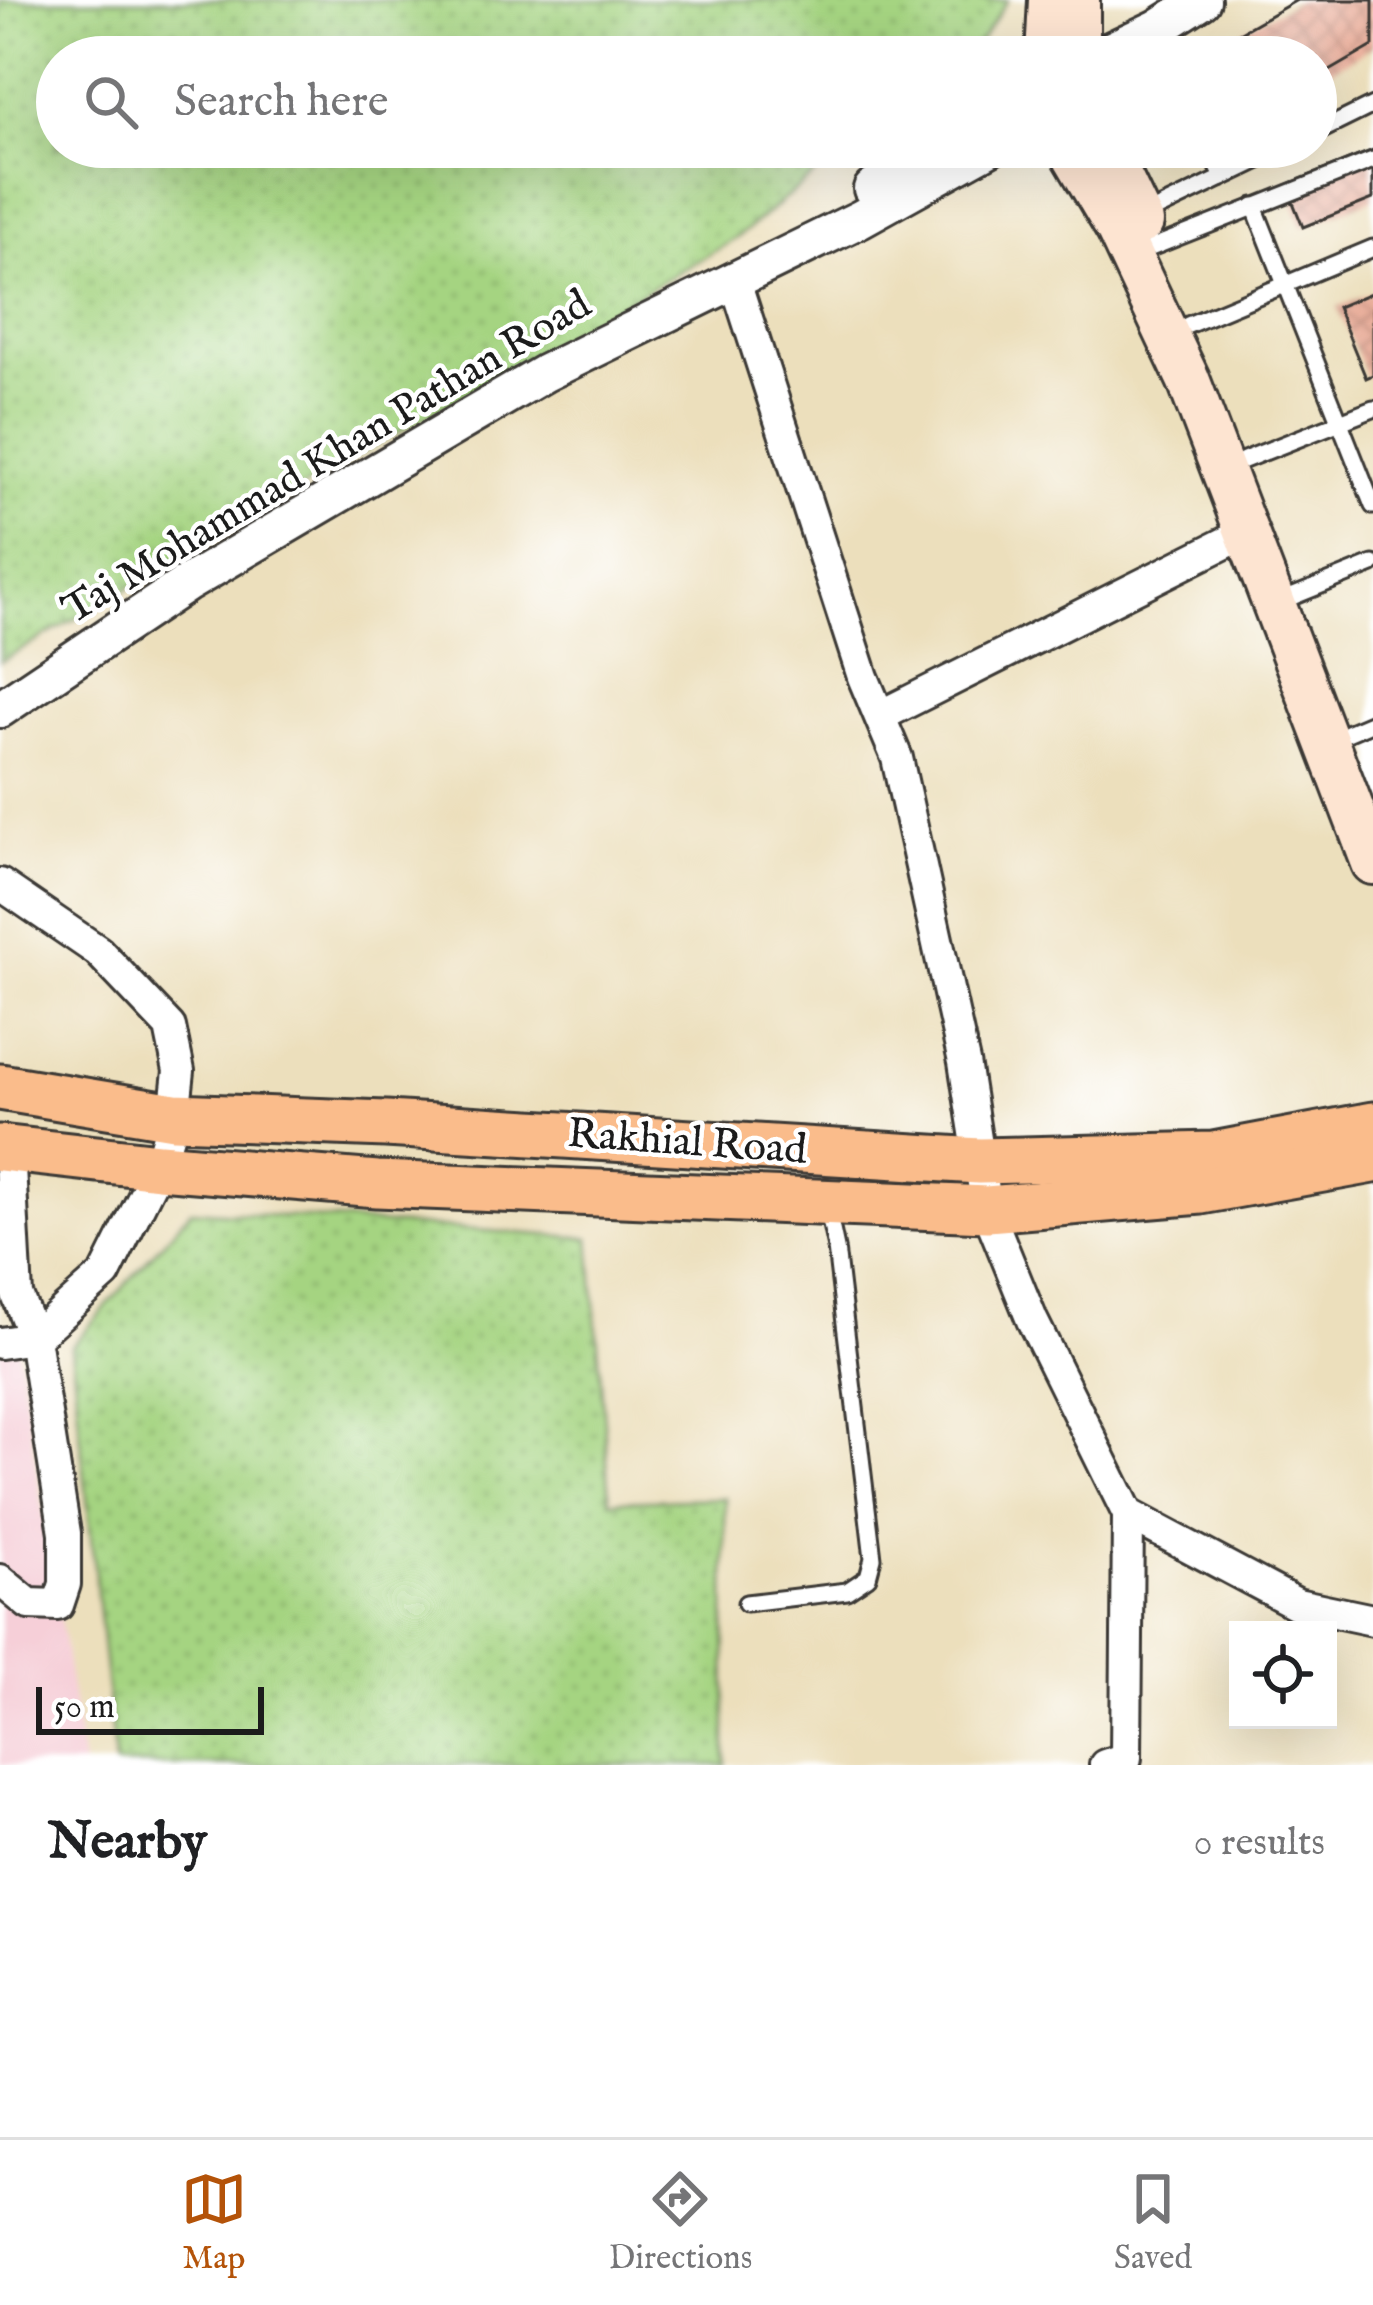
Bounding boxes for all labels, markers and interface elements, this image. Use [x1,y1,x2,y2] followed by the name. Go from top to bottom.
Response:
[36,36,1337,168] search box
[78,69,144,135] icon: search
[174,74,388,131] text: Search here
[53,279,601,637] street label: Taj Mohammad Khan Pathan Road
[566,1108,809,1178] street label: Rakhial Road
[1229,1621,1337,1729] map controls
[1229,1621,1337,1729] button: locate
[36,1681,264,1734] scale bar
[54,1687,115,1729] text: 50 m
[48,1811,207,1876] text: Nearby
[1193,1819,1325,1868] text: 0 results
[181,2166,247,2280] tab: Map
[609,2166,752,2280] tab: Directions
[1114,2166,1192,2280] tab: Saved

